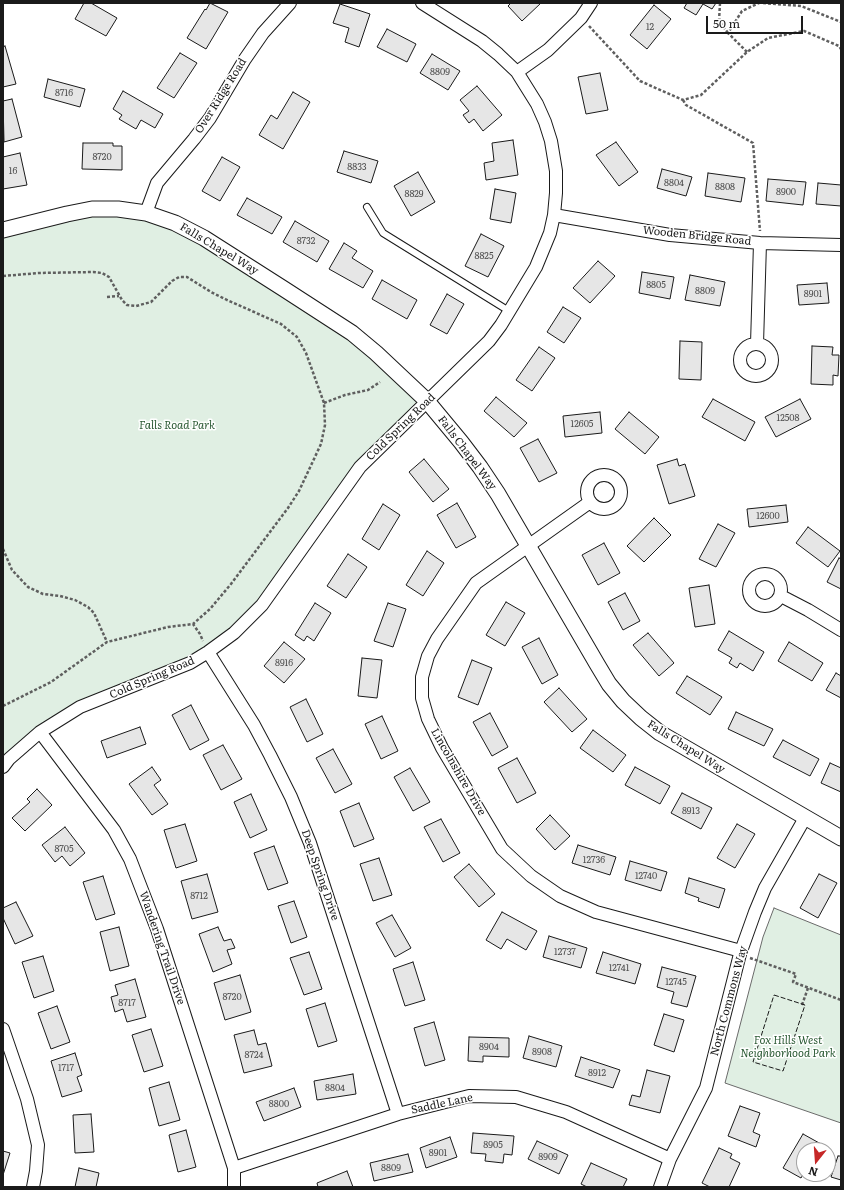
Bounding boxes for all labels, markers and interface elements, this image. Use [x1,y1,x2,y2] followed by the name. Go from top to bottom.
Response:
[708,8,805,34] scale bar
[713,14,740,32] text: 50 m
[646,22,654,32] house number: 12
[193,56,249,136] street label: Over Ridge Road
[430,67,450,77] house number: 8809
[55,88,73,98] house number: 8716
[92,152,112,162] house number: 8720
[347,162,367,172] house number: 8833
[9,166,17,176] house number: 16
[664,178,684,188] house number: 8804
[715,182,735,192] house number: 8808
[776,187,796,197] house number: 8900
[404,189,424,199] house number: 8829
[177,220,261,278] street label: Falls Chapel Way
[642,224,752,248] street label: Wooden Bridge Road
[297,236,315,246] house number: 8732
[475,251,493,261] house number: 8825
[646,280,666,290] house number: 8805
[695,286,715,296] house number: 8809
[804,289,822,299] house number: 8901
[364,391,438,463] street label: Cold Spring Road
[435,413,499,493] street label: Falls Chapel Way
[777,413,799,423] house number: 12508
[139,419,215,433] park label: Falls Road Park
[571,419,593,429] house number: 12605
[756,511,780,521] house number: 12600
[108,654,196,702] street label: Cold Spring Road
[275,658,293,668] house number: 8916
[645,718,727,776] street label: Falls Chapel Way
[428,726,488,818] street label: Lincolnshire Drive
[682,806,700,816] house number: 8913
[298,828,342,922] street label: Deep Spring Drive
[54,844,74,854] house number: 8705
[583,855,605,865] house number: 12736
[635,871,657,881] house number: 12740
[136,890,188,1006] street label: Wandering Trail Drive
[190,891,208,901] house number: 8712
[708,944,750,1058] street label: North Commons Way
[554,947,576,957] house number: 12737
[609,963,629,973] house number: 12741
[665,977,687,987] house number: 12745
[222,992,242,1002] house number: 8720
[118,998,136,1008] house number: 8717
[740,1034,836,1060] park label: Fox Hills West Neighborhood Park
[479,1042,499,1052] house number: 8904
[532,1047,552,1057] house number: 8908
[245,1050,263,1060] house number: 8724
[58,1063,74,1073] house number: 1717
[588,1068,606,1078] house number: 8912
[325,1083,345,1093] house number: 8804
[410,1091,474,1117] street label: Saddle Lane
[269,1099,289,1109] house number: 8800
[483,1140,503,1150] house number: 8905
[796,1142,836,1182] north arrow
[429,1148,447,1158] house number: 8901
[538,1152,558,1162] house number: 8909
[381,1163,401,1173] house number: 8809
[806,1164,820,1182] text: N

